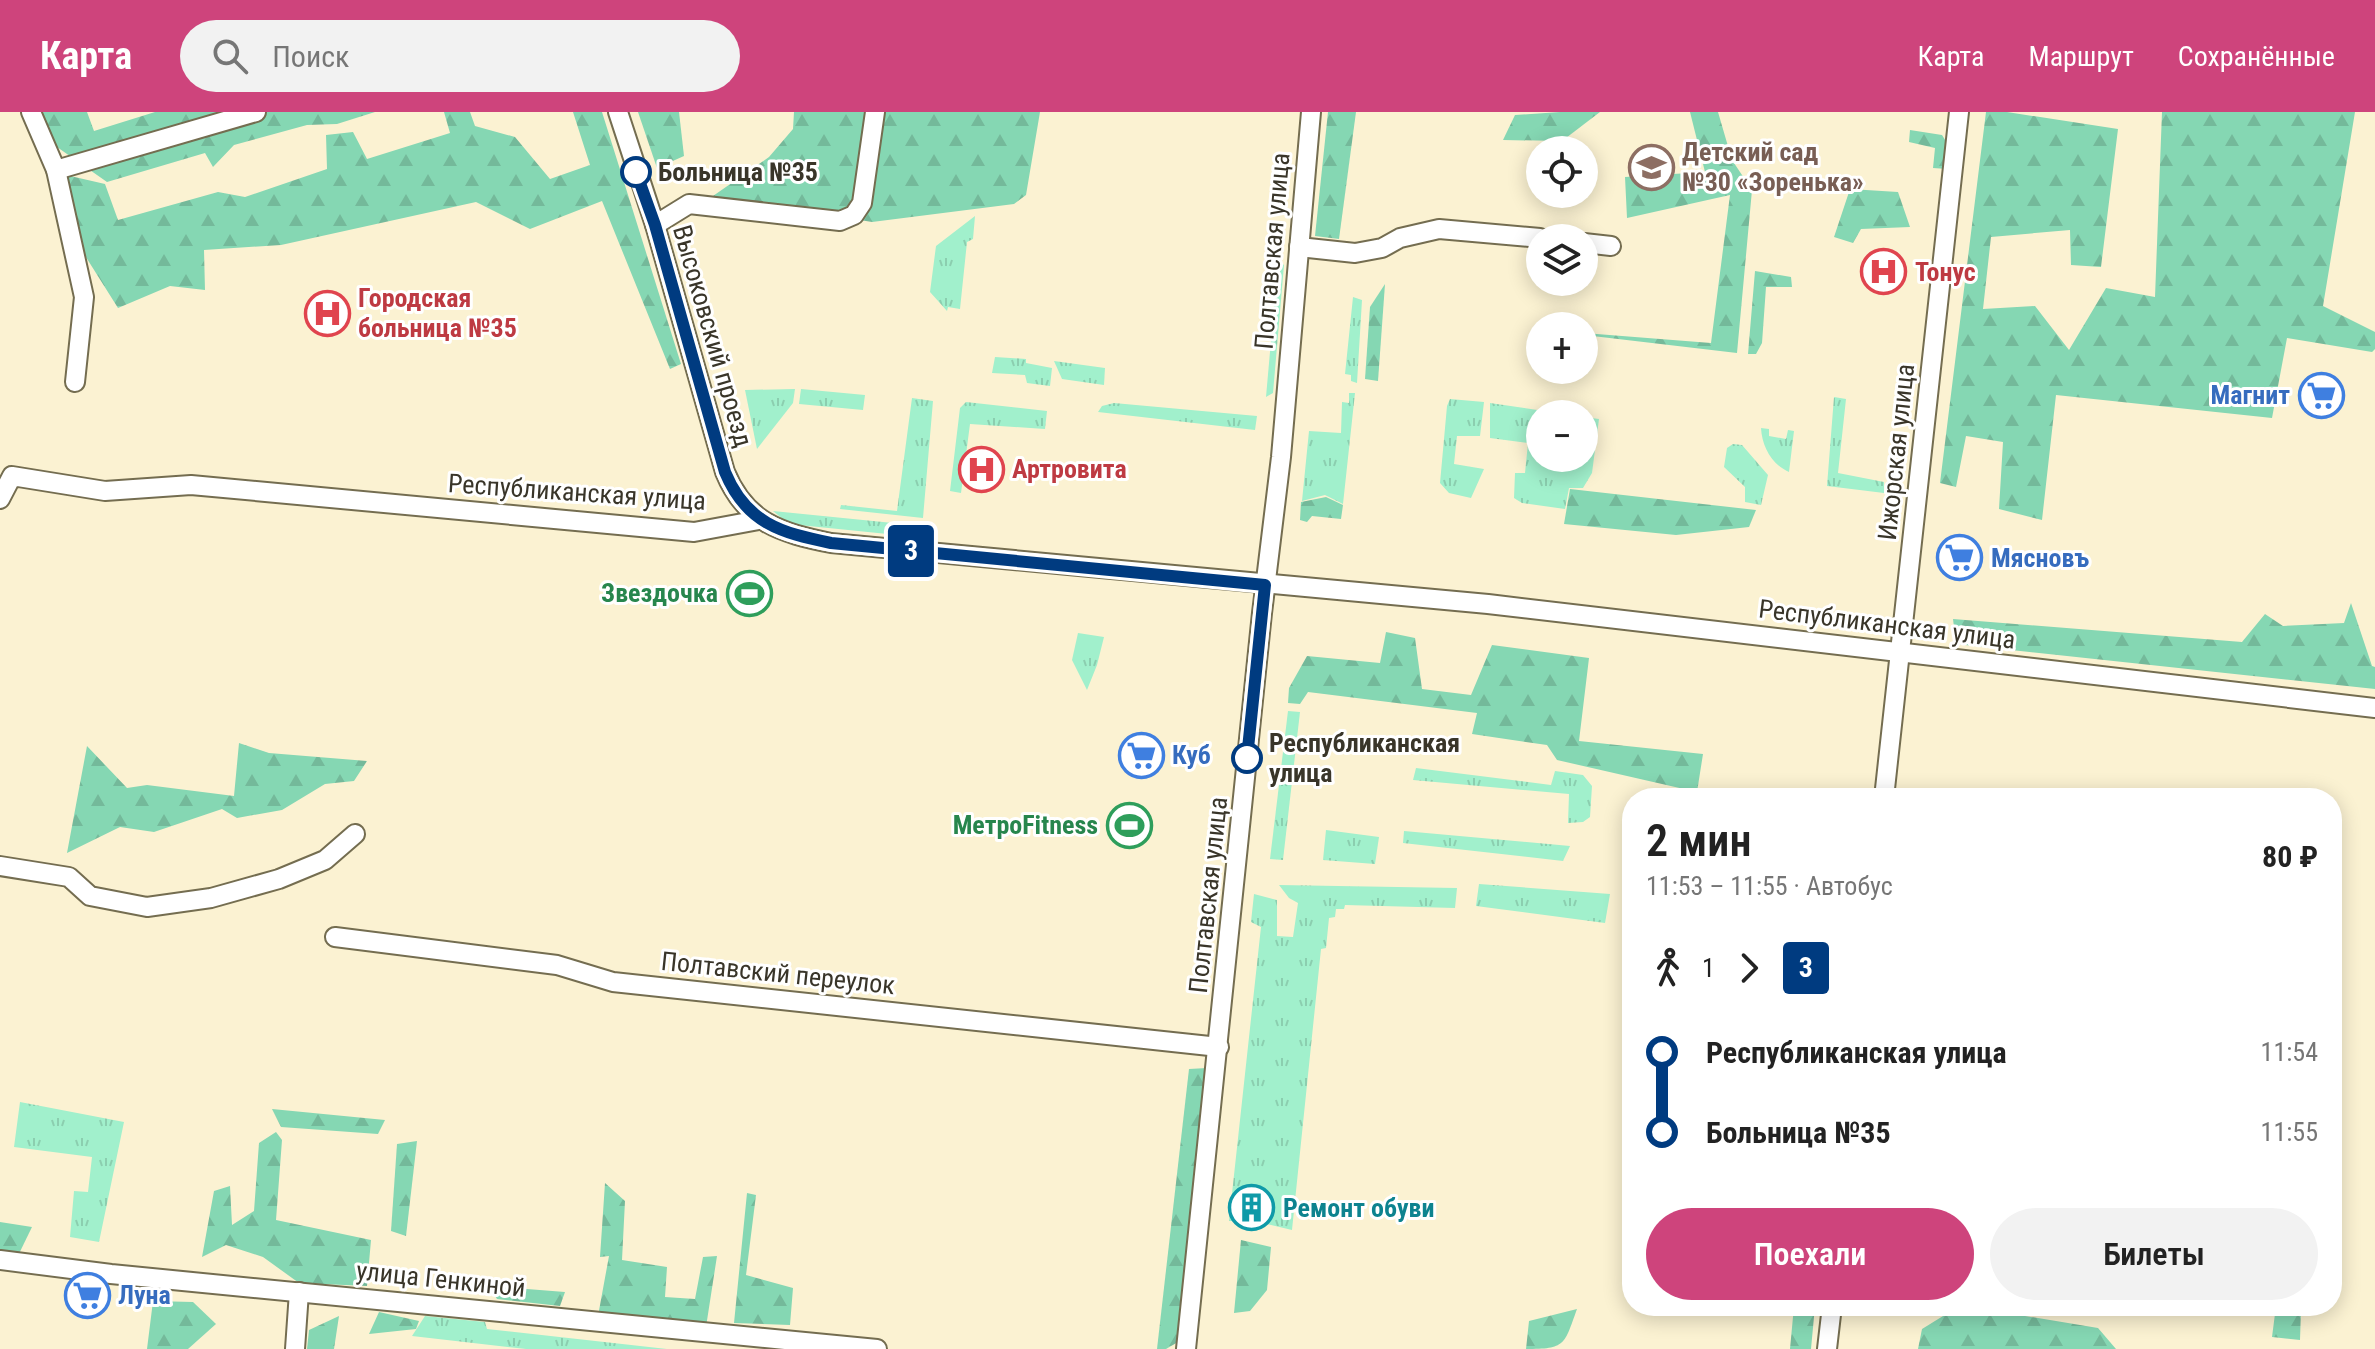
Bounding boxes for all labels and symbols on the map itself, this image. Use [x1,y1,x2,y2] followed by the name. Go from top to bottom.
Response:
[1682,137,1864,197] place label: Детский сад №30 «Зоренька»
[1627,143,1675,191] school or university icon: Детский сад №30 «Зоренька»
[1248,152,1296,350] street label: Полтавская улица
[621,157,651,187] marker: Больница №35
[658,157,818,187] place label: Больница №35
[667,222,759,450] street label: Высоковский проезд
[1860,248,1908,296] hospital icon: Тонус
[1915,257,1976,287] place label: Тонус
[358,283,517,343] place label: Городская больница №35
[303,289,351,337] hospital icon: Городская больница №35
[1872,362,1920,542] street label: Ижорская улица
[2297,371,2345,419] supermarket icon: Магнит
[2211,380,2290,410] place label: Магнит
[957,445,1005,493] hospital icon: Артровита
[1012,454,1127,484] place label: Артровита
[447,468,707,516] street label: Республиканская улица
[885,525,937,577] line badge: 3
[1936,534,1984,582] supermarket icon: Мясновъ
[1991,543,2089,573] place label: Мясновъ
[725,569,773,617] sports icon: Звездочка
[601,578,718,608] place label: Звездочка
[1757,593,2017,655] street label: Республиканская улица
[1269,728,1460,788] place label: Республиканская улица
[1117,731,1165,779] supermarket icon: Куб
[1172,740,1211,770] place label: Куб
[1232,743,1262,773] marker: Республиканская улица
[1183,795,1233,995] street label: Полтавская улица
[1105,801,1153,849] sports icon: МетроFitness
[953,810,1098,840] place label: МетроFitness
[660,946,897,1000] street label: Полтавский переулок
[1228,1184,1276,1232] building icon: Ремонт обуви
[1283,1193,1435,1223] place label: Ремонт обуви
[355,1255,527,1303] street label: улица Генкиной
[63,1271,111,1319] supermarket icon: Луна
[118,1280,171,1310] place label: Луна

